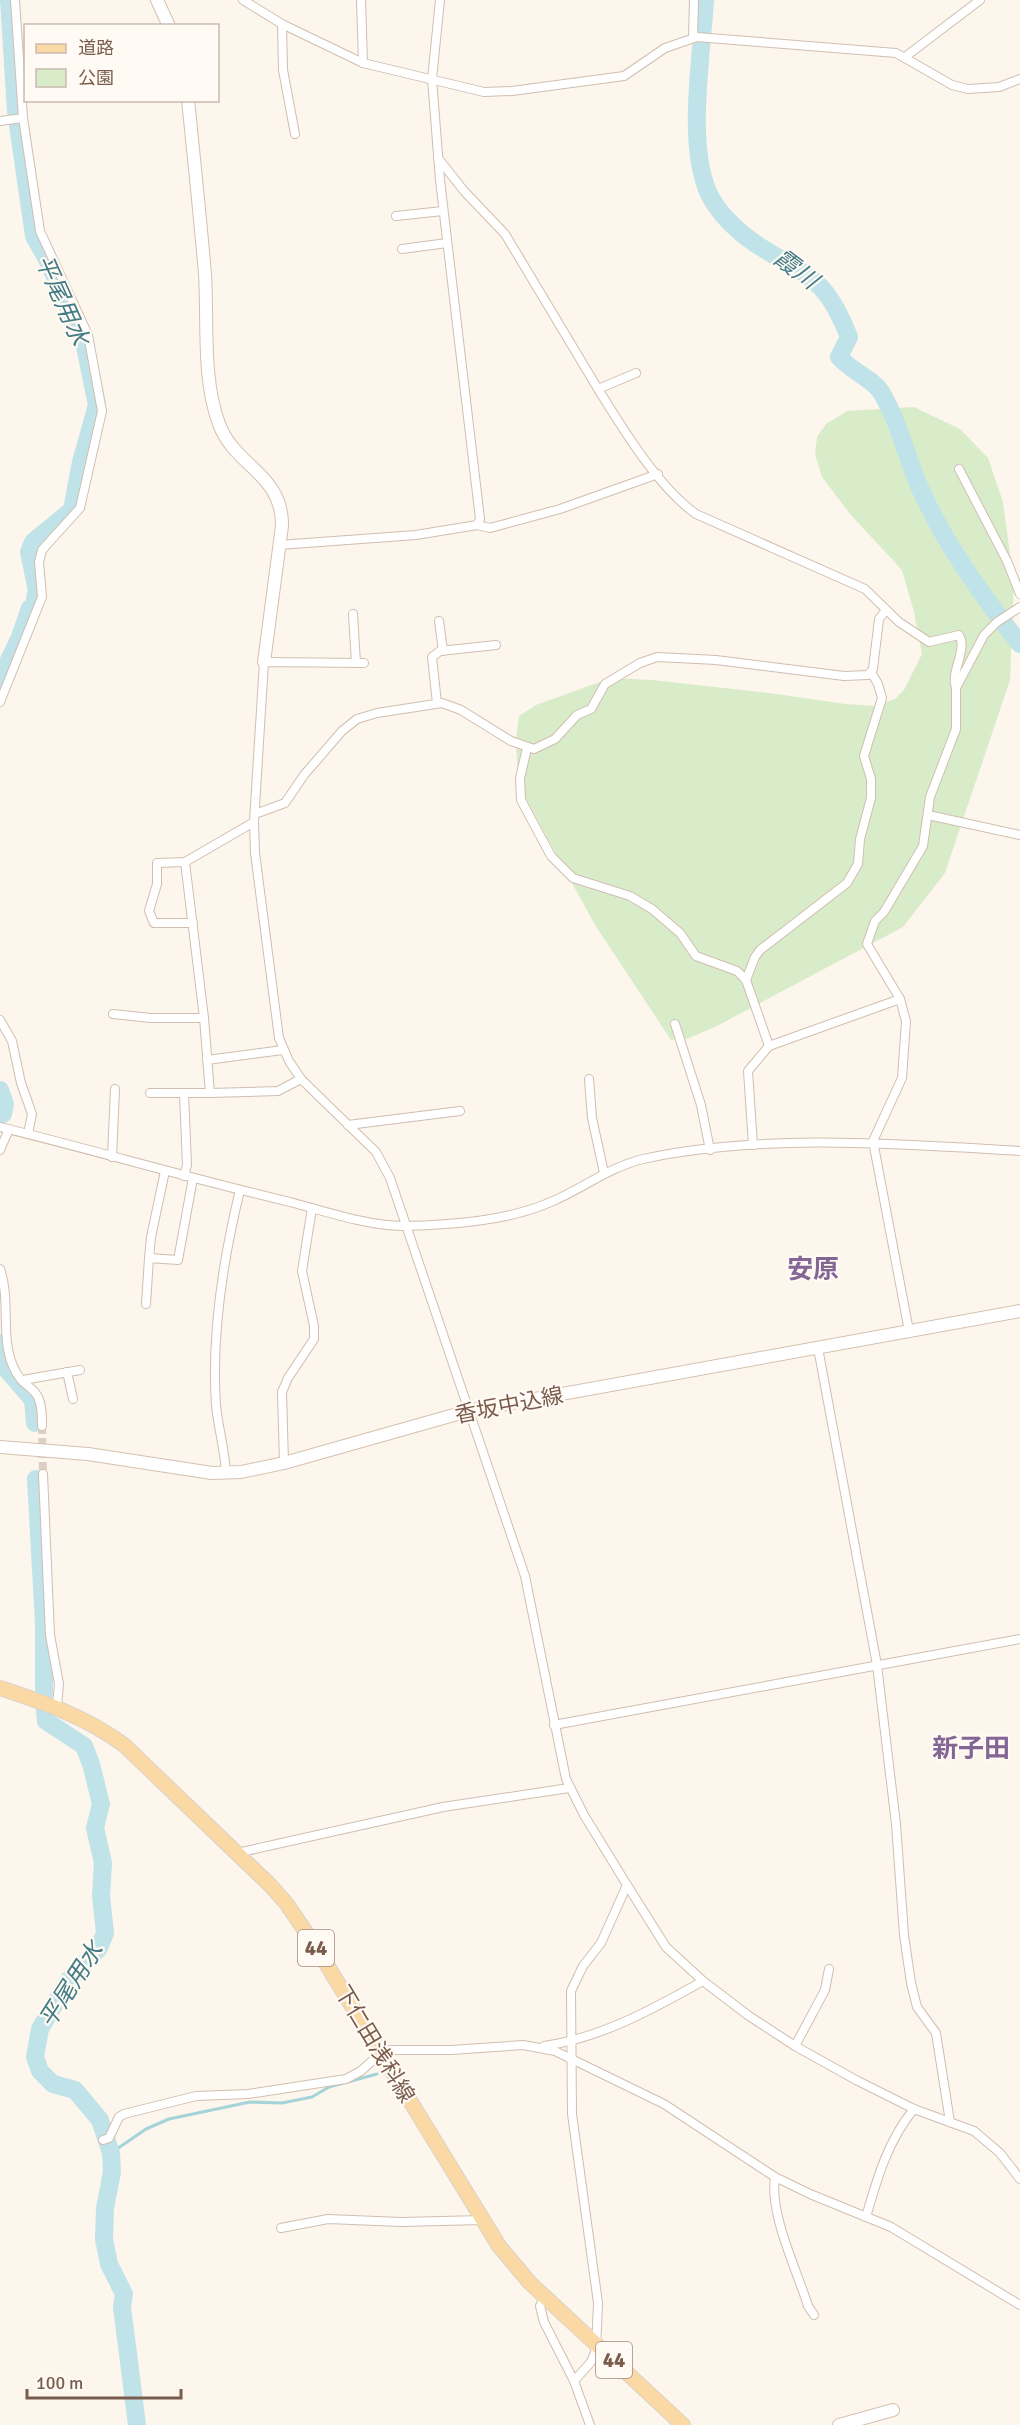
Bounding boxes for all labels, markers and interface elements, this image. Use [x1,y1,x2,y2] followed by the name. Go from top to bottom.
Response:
[24,24,219,102] legend
[78,37,114,59] text: 道路
[78,67,114,89] text: 公園
[768,243,827,297] water label: 霞川
[29,250,96,353] water label: 平尾用水
[787,1254,839,1286] district label: 安原
[452,1381,566,1429] street label: 香坂中込線
[932,1733,1010,1765] district label: 新子田
[298,1930,334,1966] road number: 44
[32,1934,111,2033] water label: 平尾用水
[329,1980,421,2108] street label: 下仁田浅科線
[596,2342,632,2378] road number: 44
[27,2362,182,2400] scale bar
[36,2372,83,2394] text: 100 m

